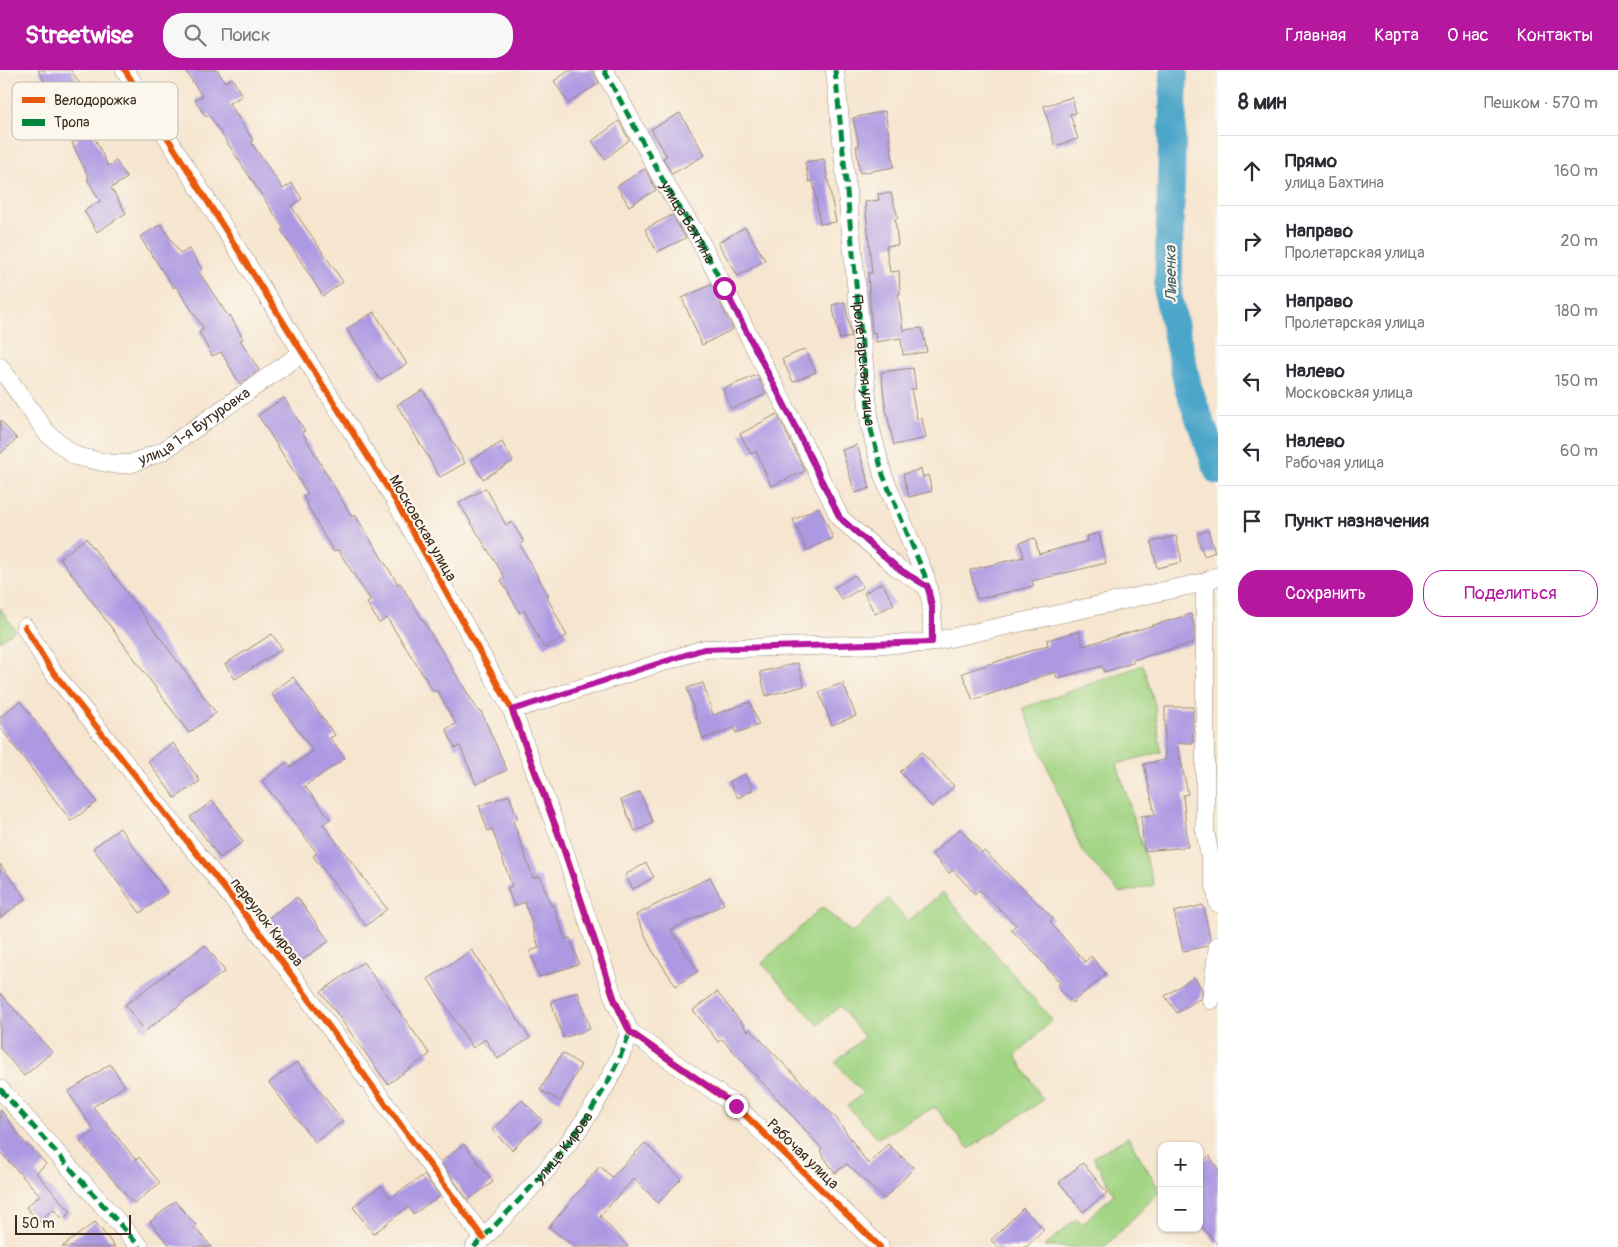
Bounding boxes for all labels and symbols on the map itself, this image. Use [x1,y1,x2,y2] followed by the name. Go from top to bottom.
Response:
[12,82,178,140] legend
[54,92,136,109] text: Велодорожка
[54,114,90,131] text: Тропа
[655,177,719,267] street label: улица Бахтина
[1160,244,1181,302] water label: Ливенка
[713,277,736,300] route start
[847,294,879,427] street label: Пролетарская улица
[135,384,254,470] street label: улица 1-я Бутуровка
[384,472,461,585] street label: Московская улица
[226,874,307,971] street label: переулок Кирова
[725,1095,748,1118] route end
[529,1108,597,1188] street label: улица Кирова
[763,1115,843,1193] street label: Рабочая улица
[15,1212,131,1235] scale bar

